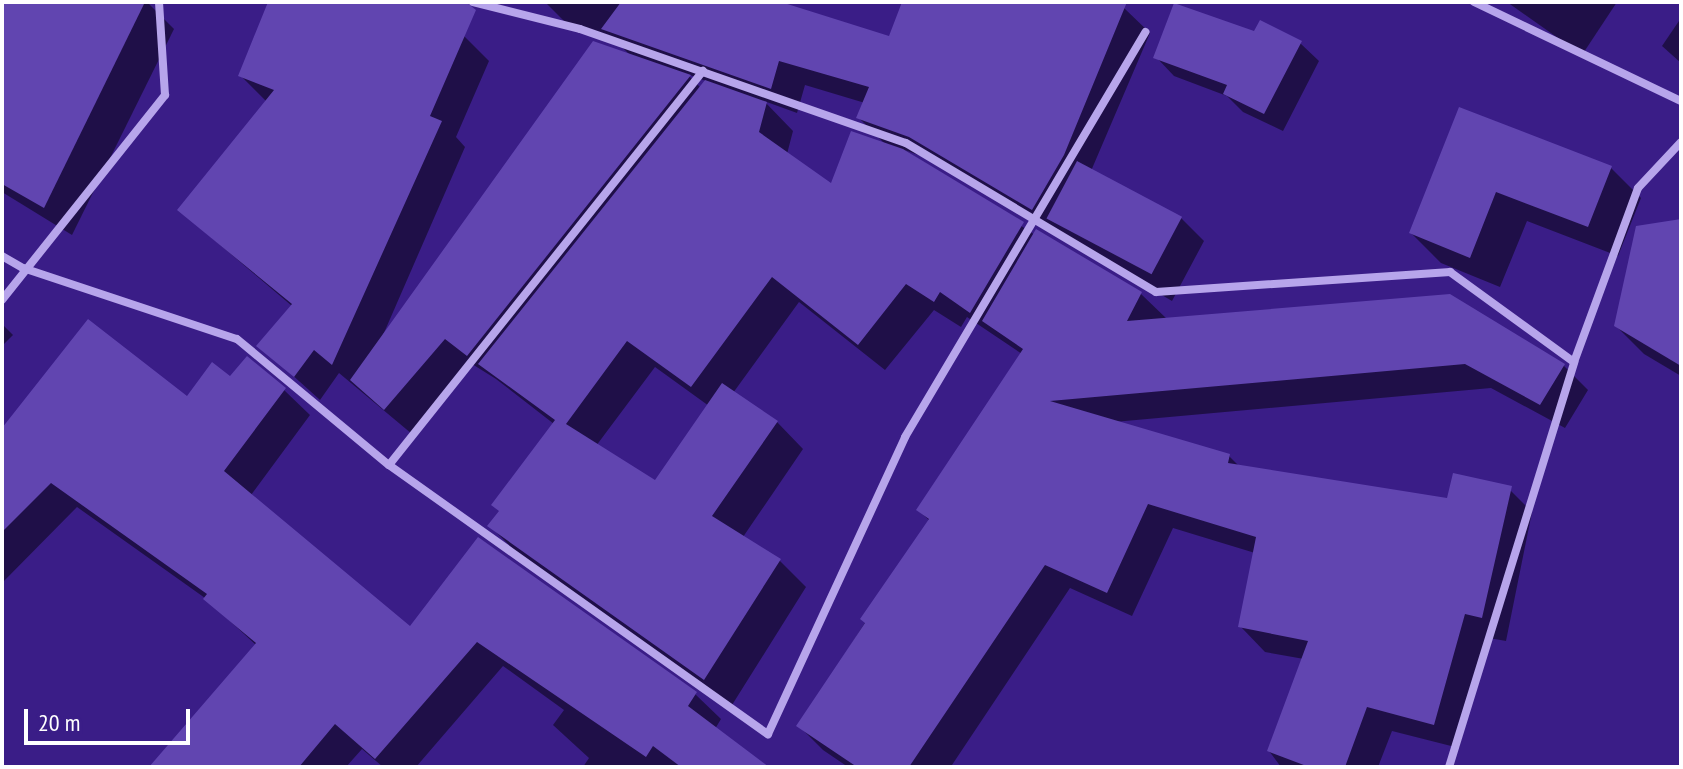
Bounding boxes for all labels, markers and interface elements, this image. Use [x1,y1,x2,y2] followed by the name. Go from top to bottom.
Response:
[28,693,194,743] scale bar
[38,707,80,738] text: 20 m

